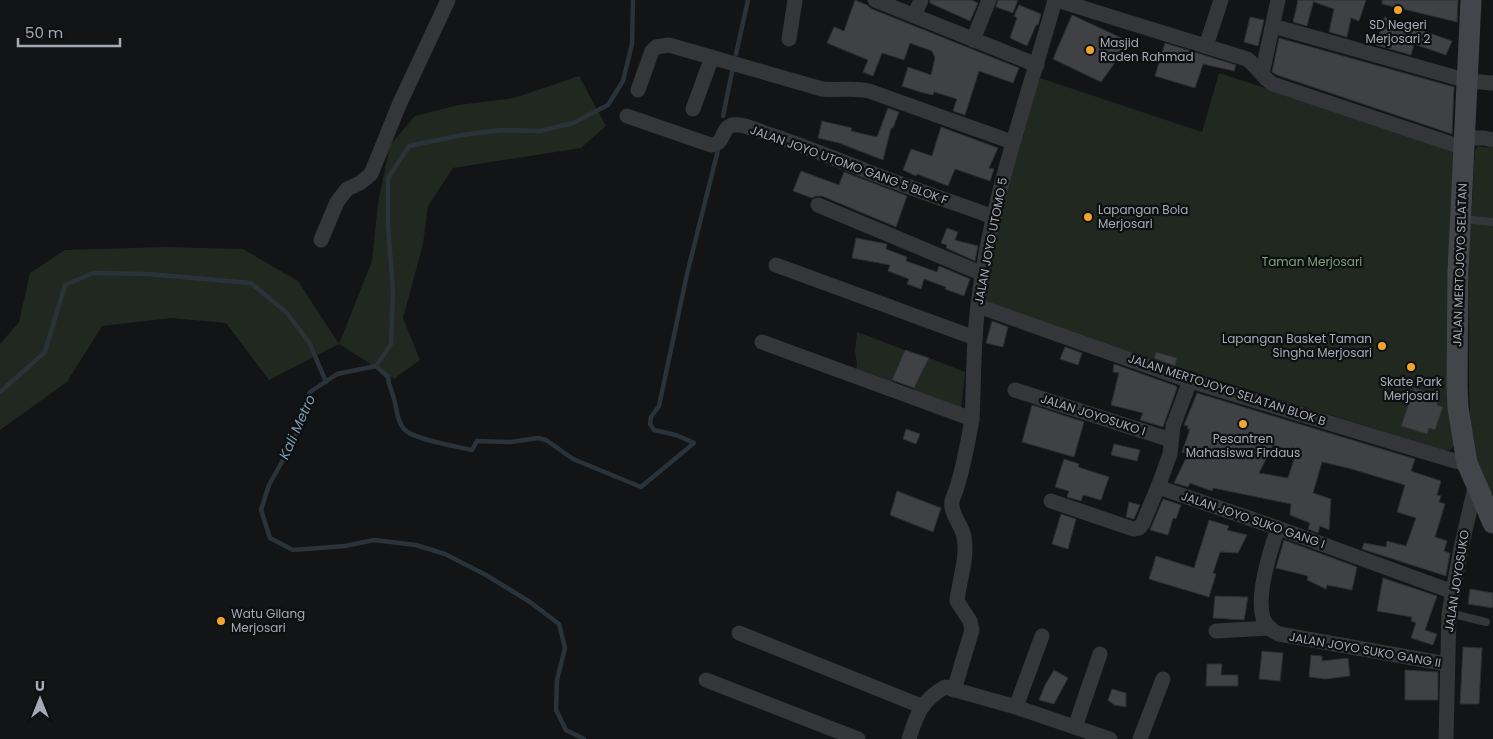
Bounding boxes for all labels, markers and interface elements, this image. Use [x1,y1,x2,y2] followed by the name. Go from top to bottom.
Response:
[1392,4,1404,16] marker: SD Negeri Merjosari 2
[18,15,120,47] scale bar
[1366,16,1431,47] place label: SD Negeri Merjosari 2
[25,22,63,43] text: 50 m
[1100,34,1194,65] place label: Masjid Raden Rahmad
[1084,44,1096,56] marker: Masjid Raden Rahmad
[748,121,950,208] street label: JALAN JOYO UTOMO GANG 5 BLOK F
[970,176,1011,306] street label: JALAN JOYO UTOMO 5
[1448,183,1471,347] street label: JALAN MERTOJOYO SELATAN
[1098,201,1188,232] place label: Lapangan Bola Merjosari
[1082,211,1094,223] marker: Lapangan Bola Merjosari
[1262,253,1362,270] park label: Taman Merjosari
[1222,330,1372,361] place label: Lapangan Basket Taman Singha Merjosari
[1376,340,1388,352] marker: Lapangan Basket Taman Singha Merjosari
[1126,349,1328,430] street label: JALAN MERTOJOYO SELATAN BLOK B
[1405,361,1417,373] marker: Skate Park Merjosari
[1380,373,1443,404] place label: Skate Park Merjosari
[1038,390,1148,440] street label: JALAN JOYOSUKO I
[274,391,320,463] water label: Kali Metro
[1237,418,1249,430] marker: Pesantren Mahasiswa Firdaus
[1186,430,1300,461] place label: Pesantren Mahasiswa Firdaus
[1179,487,1327,552] street label: JALAN JOYO SUKO GANG I
[1440,529,1473,633] street label: JALAN JOYOSUKO
[231,605,305,636] place label: Watu Gilang Merjosari
[215,615,227,627] marker: Watu Gilang Merjosari
[1288,628,1442,671] street label: JALAN JOYO SUKO GANG II
[15,674,65,724] north arrow
[35,676,45,696] text: U

